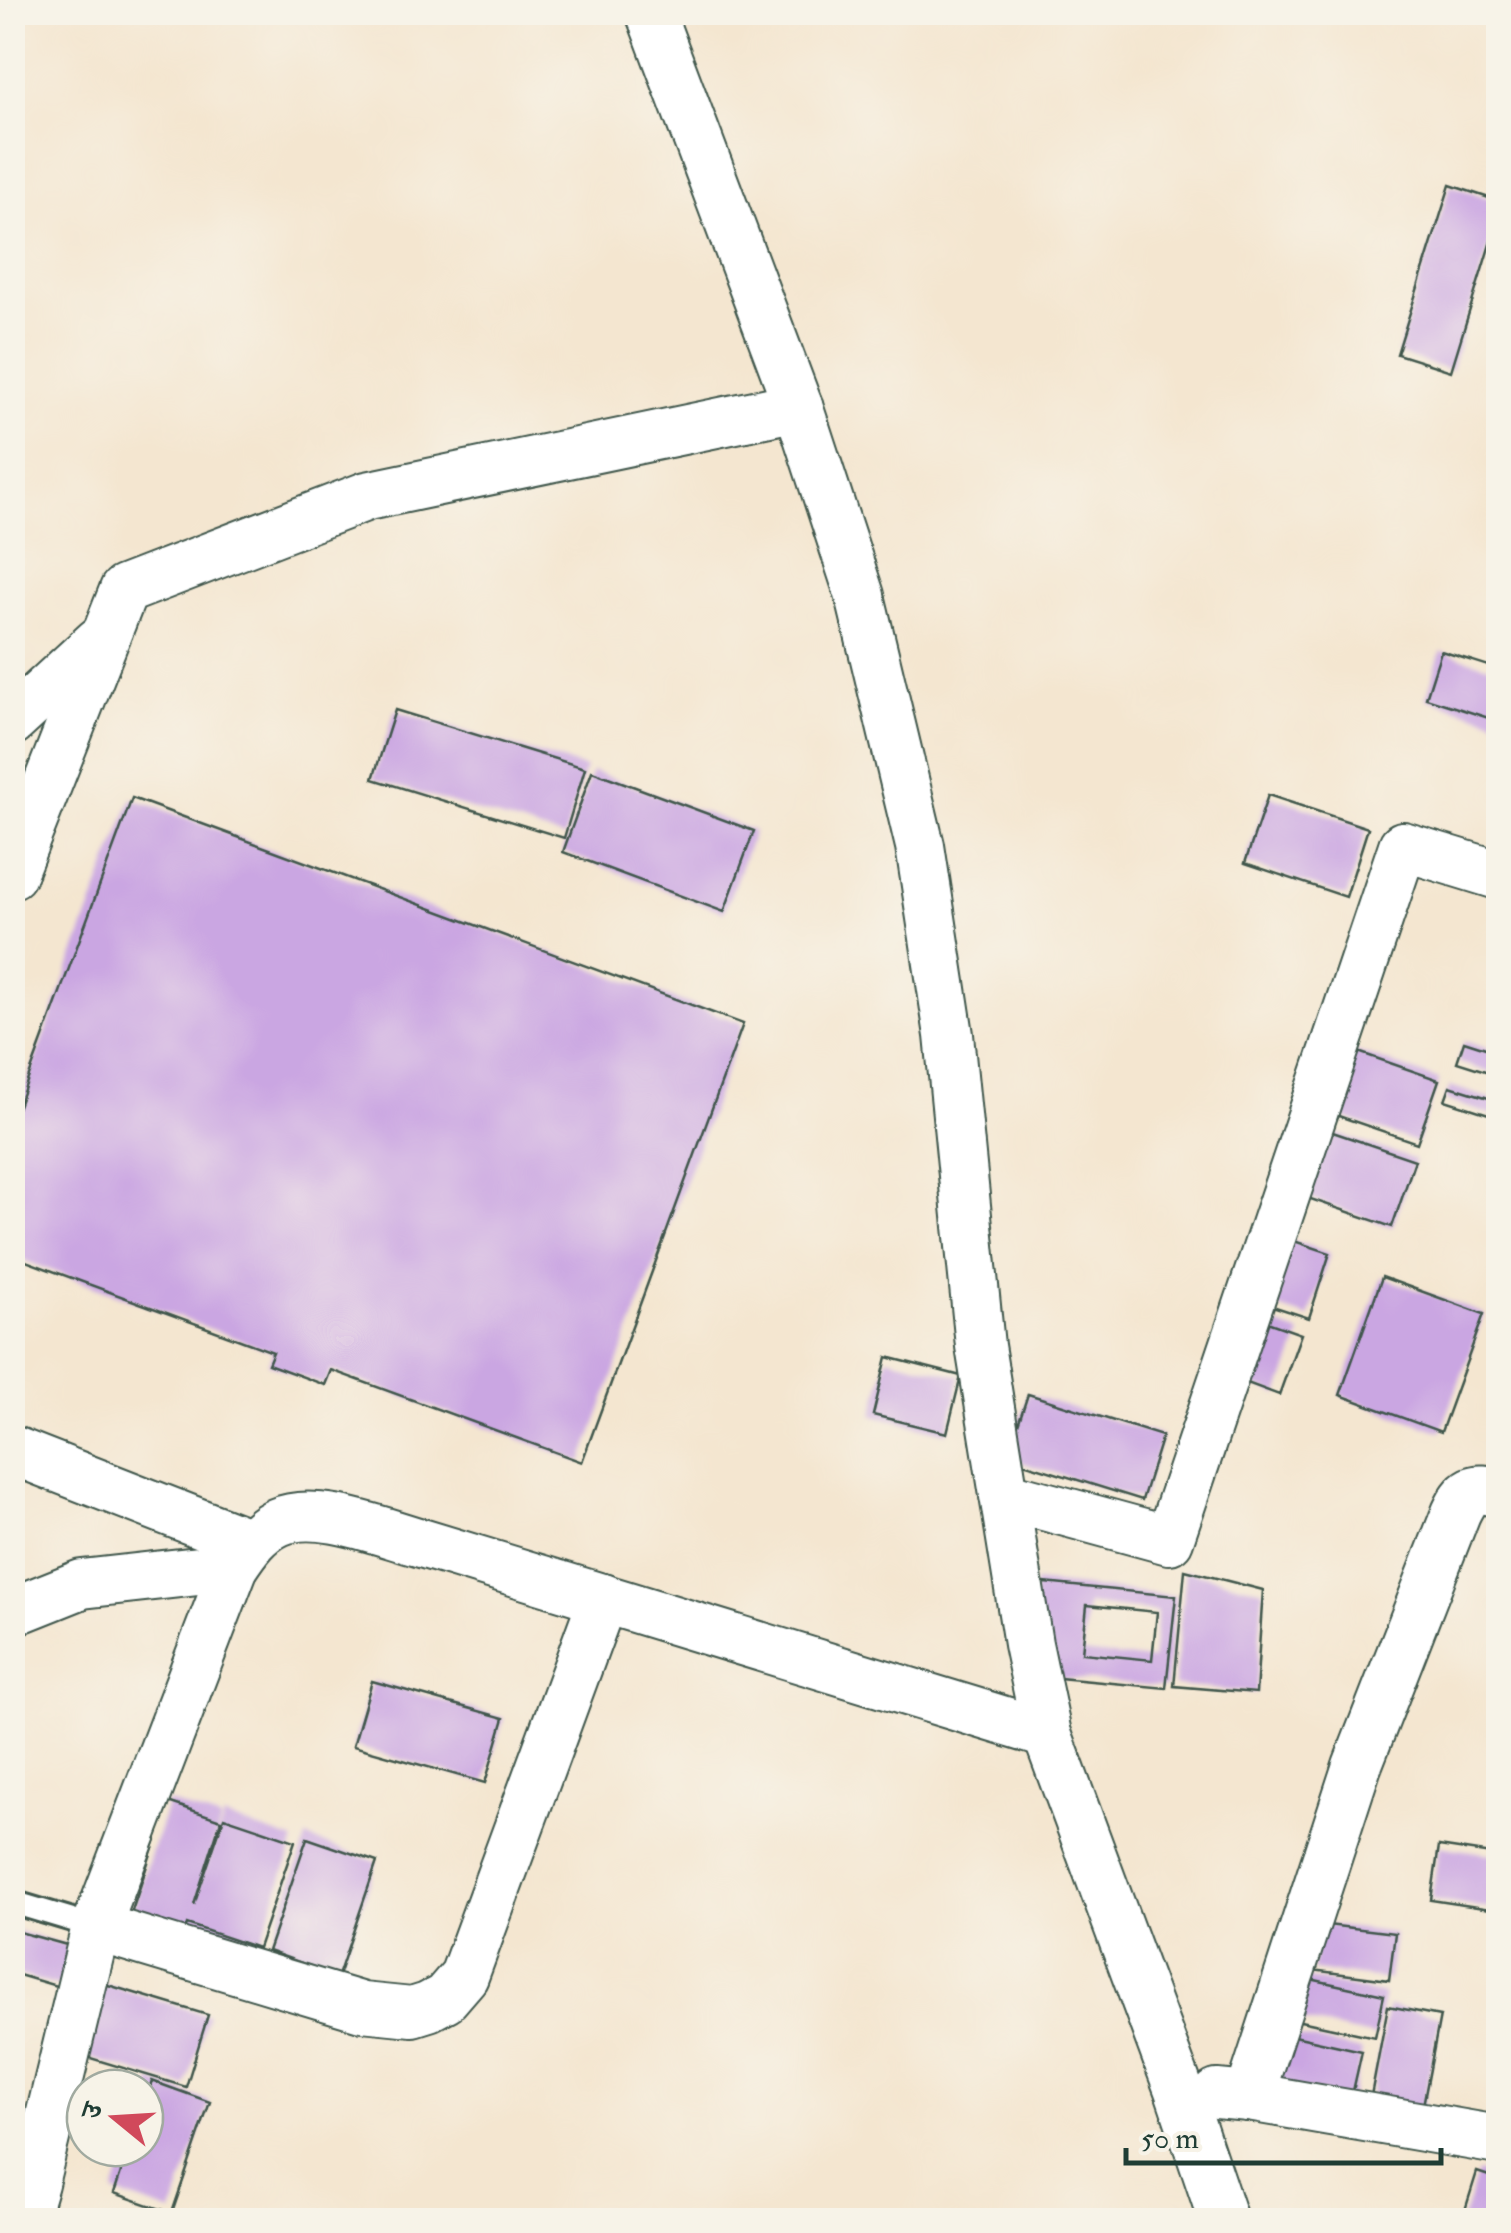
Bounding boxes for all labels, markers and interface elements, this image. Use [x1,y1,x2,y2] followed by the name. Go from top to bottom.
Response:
[65,2068,165,2168] north arrow
[73,2097,112,2125] text: उ
[1126,2103,1441,2165] scale bar
[1141,2120,1199,2157] text: 50 m

